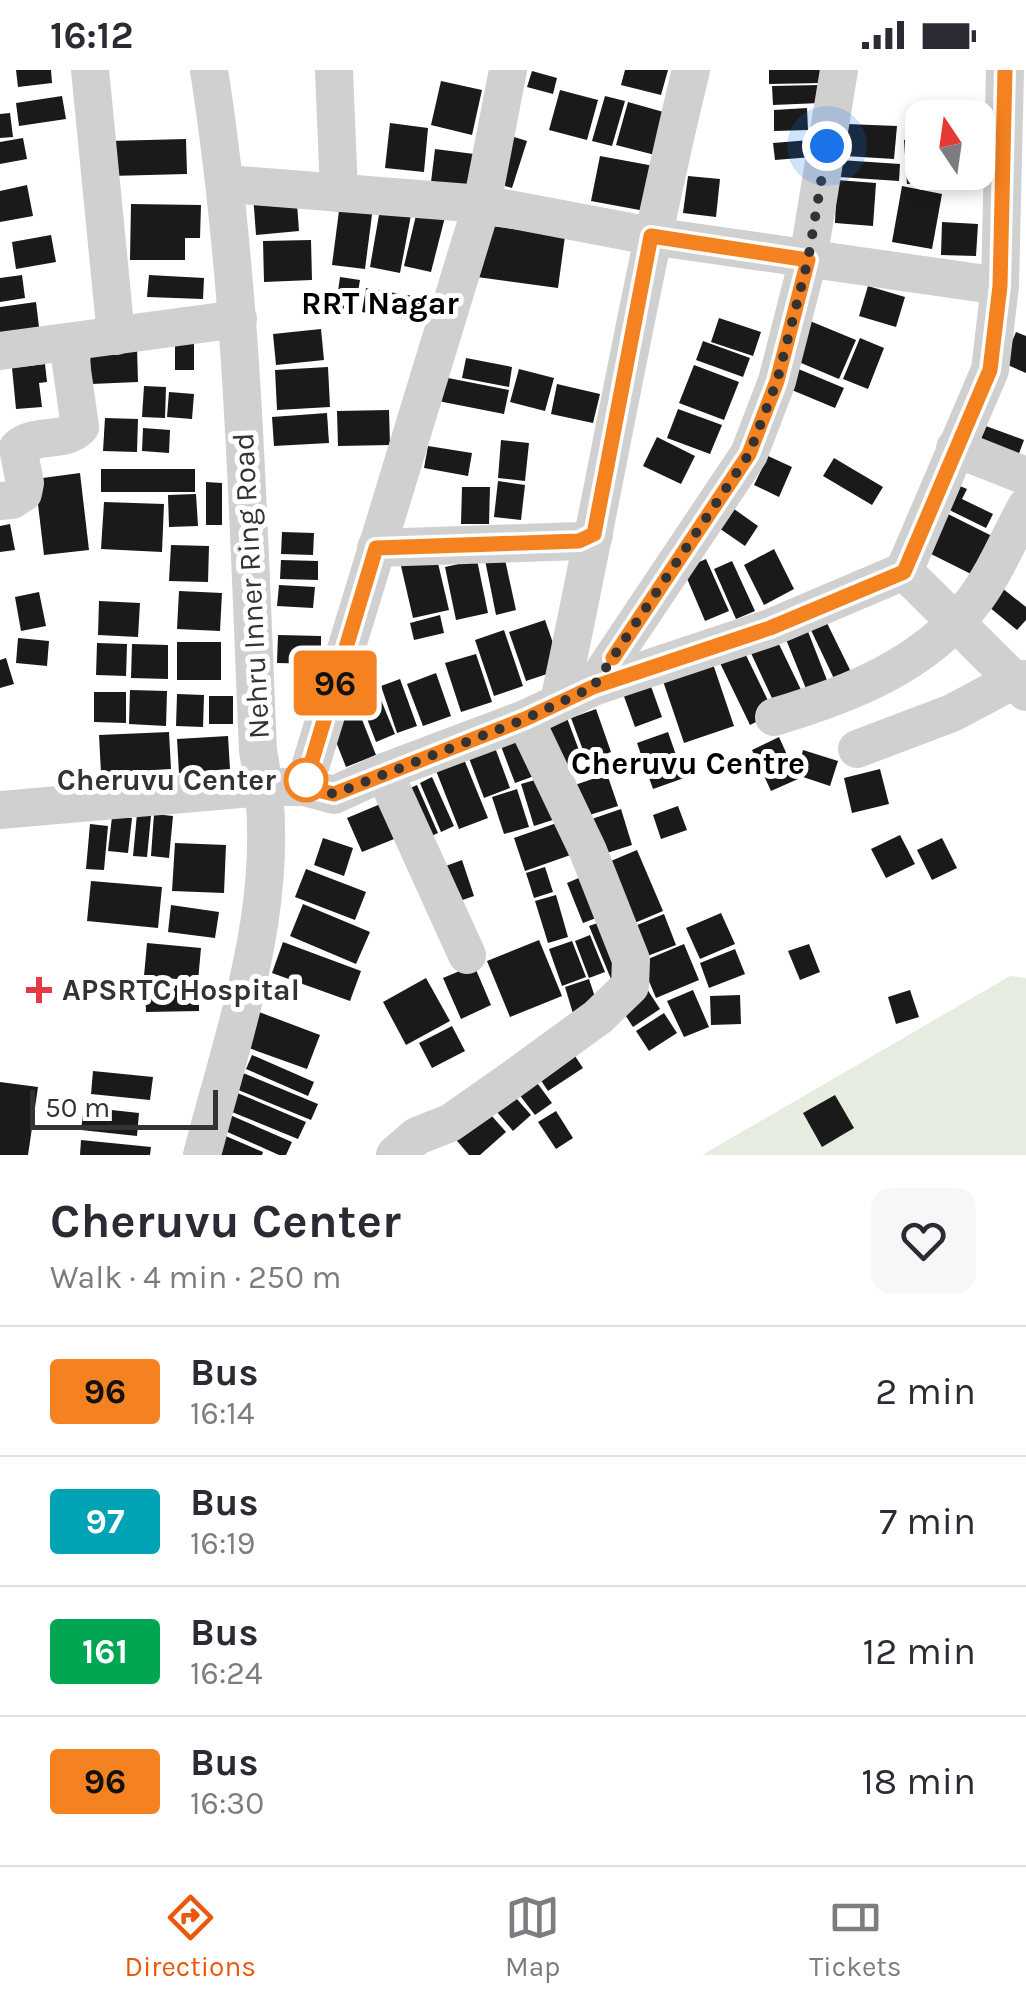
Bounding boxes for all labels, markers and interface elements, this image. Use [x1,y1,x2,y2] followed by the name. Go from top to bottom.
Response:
[50,13,133,58] text: 16:12
[905,100,995,190] north arrow
[905,100,995,190] map controls
[802,121,852,171] your location
[301,285,459,322] district label: RRT Nagar
[225,432,277,740] street label: Nehru Inner Ring Road
[290,650,380,716] line badge: 96
[314,663,356,704] text: 96
[571,745,805,782] district label: Cheruvu Centre
[285,759,327,801] marker: Cheruvu Center
[57,762,276,798] place label: Cheruvu Center
[62,972,300,1008] place label: APSRTC Hospital
[26,977,52,1003] marker: APSRTC Hospital
[30,1085,218,1130] scale bar
[45,1091,110,1124] text: 50 m
[871,1188,976,1293] button: heart
[50,1193,401,1249] text: Cheruvu Center
[50,1259,341,1296] text: Walk · 4 min · 250 m
[190,1350,259,1395] text: Bus
[875,1369,976,1414] text: 2 min
[84,1371,126,1412] text: 96
[190,1395,255,1432] text: 16:14
[190,1480,259,1525] text: Bus
[879,1499,976,1544] text: 7 min
[86,1501,124,1542] text: 97
[190,1525,255,1562] text: 16:19
[190,1610,259,1655] text: Bus
[863,1629,976,1674] text: 12 min
[82,1631,128,1672] text: 161
[190,1655,263,1692] text: 16:24
[190,1740,259,1785] text: Bus
[861,1759,976,1804] text: 18 min
[84,1761,126,1802] text: 96
[190,1785,264,1822] text: 16:30
[124,1890,256,1983] tab: Directions
[505,1890,560,1983] tab: Map
[809,1890,902,1983] tab: Tickets

